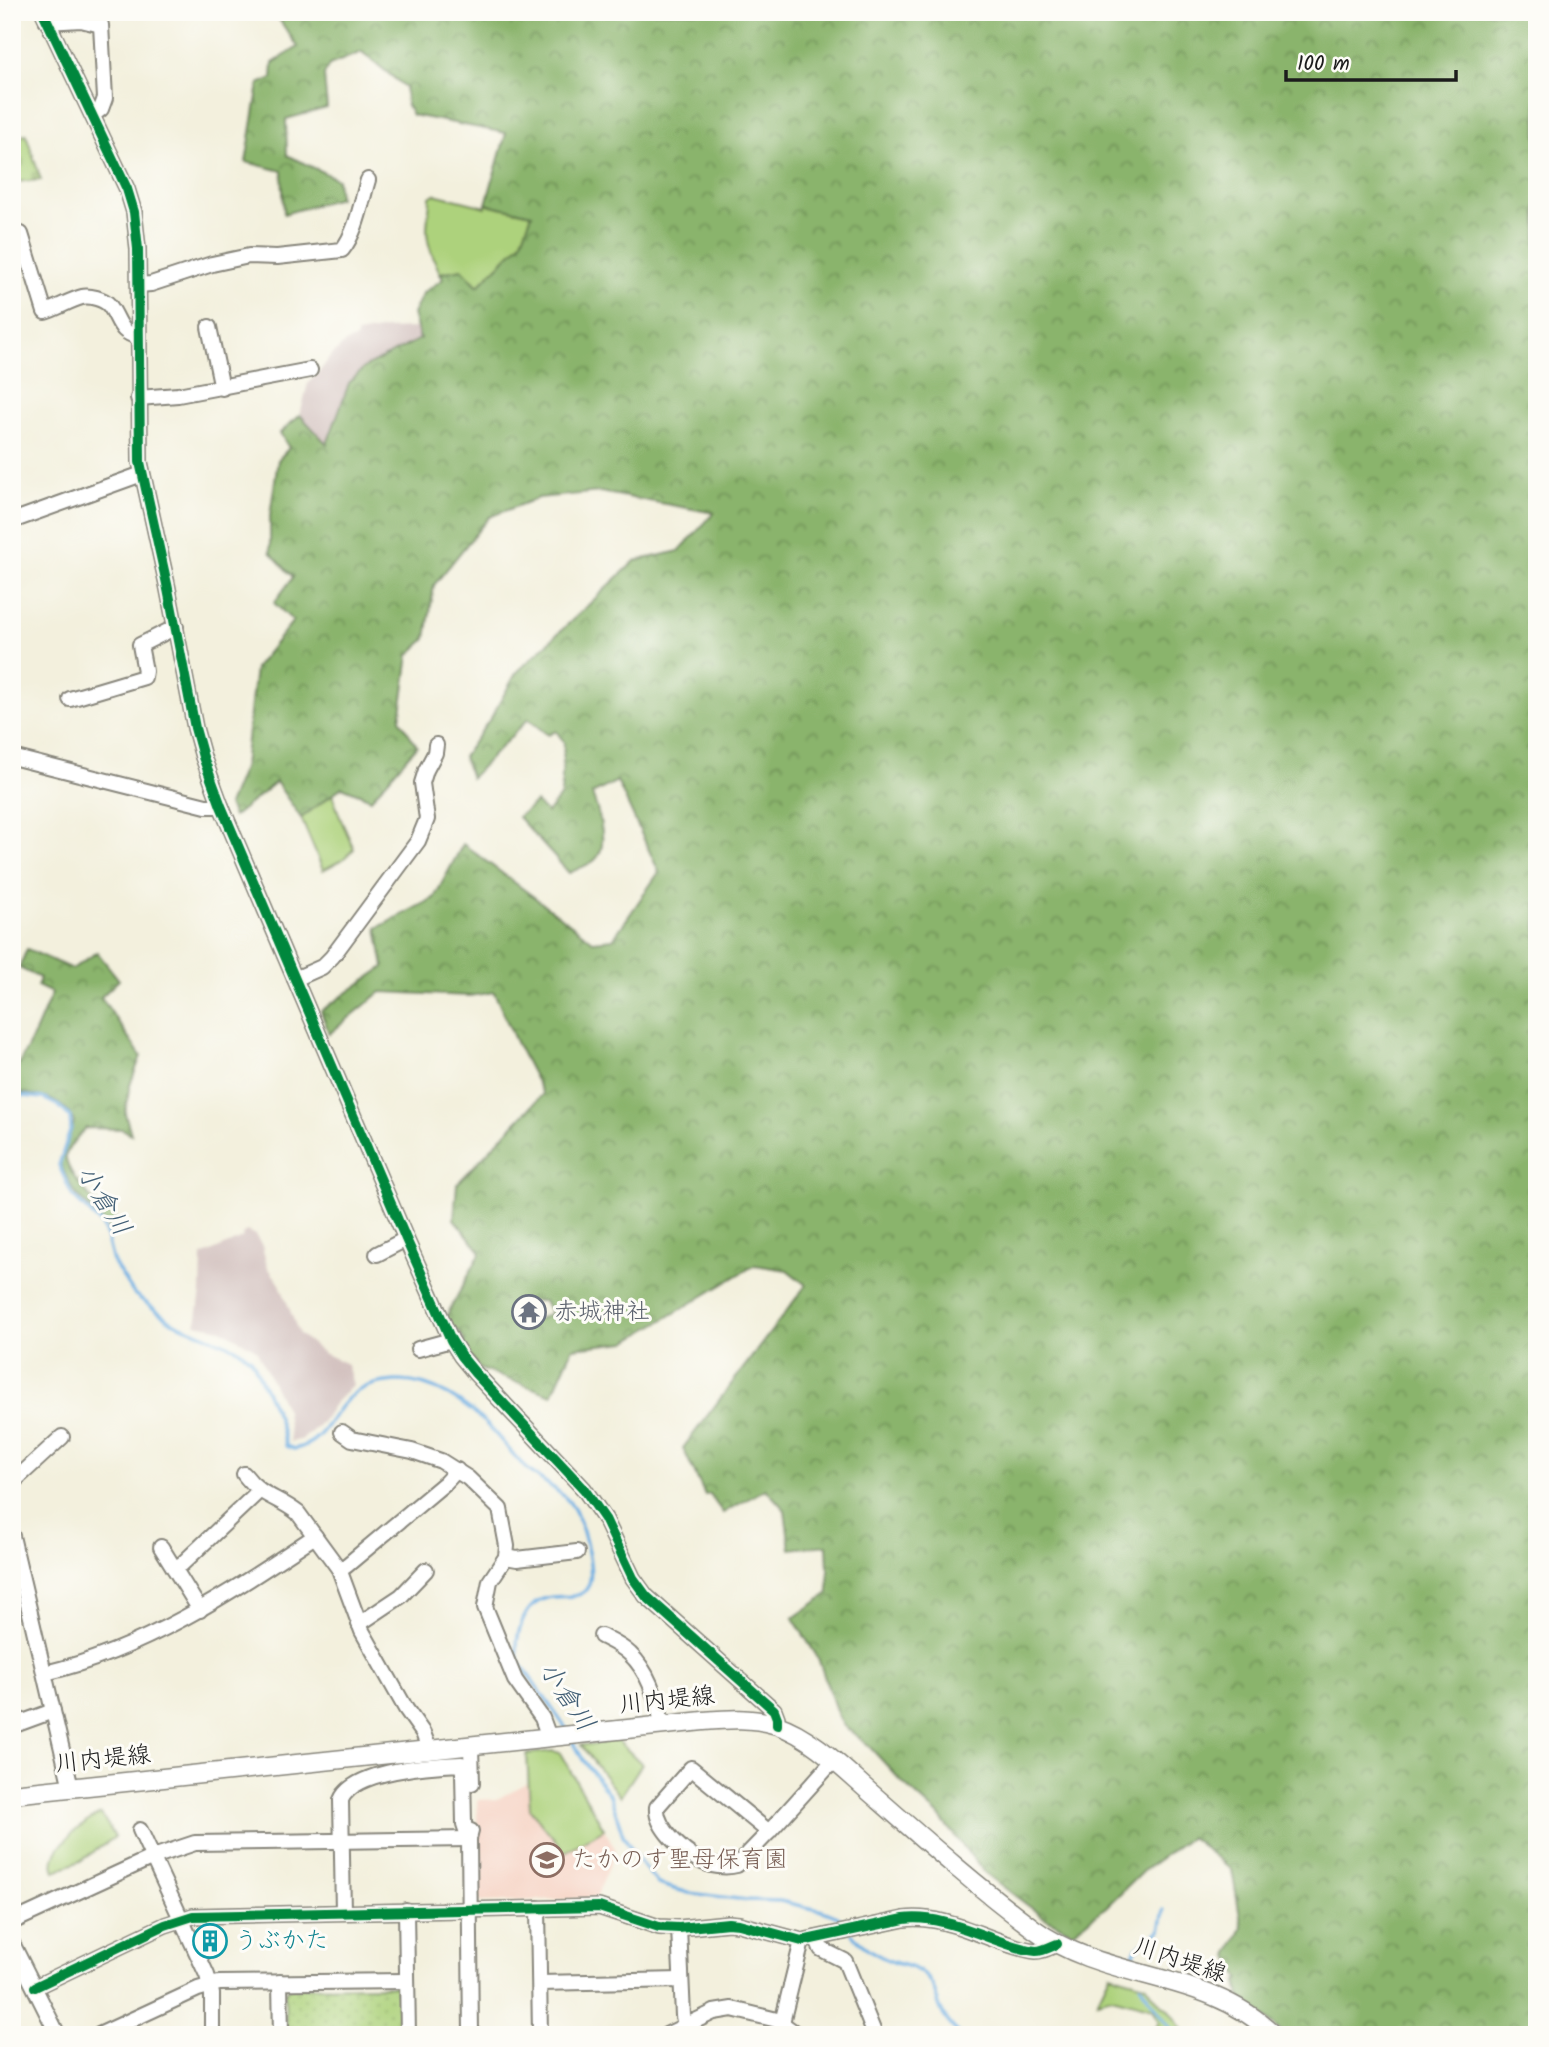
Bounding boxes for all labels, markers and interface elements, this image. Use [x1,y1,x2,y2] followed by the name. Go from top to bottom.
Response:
[1286,38,1456,82] scale bar
[1297,48,1350,81] text: 100 m
[65,1157,141,1245] water label: 小倉川
[510,1293,548,1331] temple icon: 赤城神社
[554,1293,650,1332] place label: 赤城神社
[527,1653,605,1741] water label: 小倉川
[617,1677,717,1725] street label: 川内堤線
[53,1736,153,1784] street label: 川内堤線
[528,1841,566,1879] school or university icon: たかのす聖母保育園
[572,1841,788,1880] place label: たかのす聖母保育園
[191,1922,229,1960] building icon: うぶかた
[234,1922,329,1961] place label: うぶかた
[1128,1928,1232,1994] street label: 川内堤線

